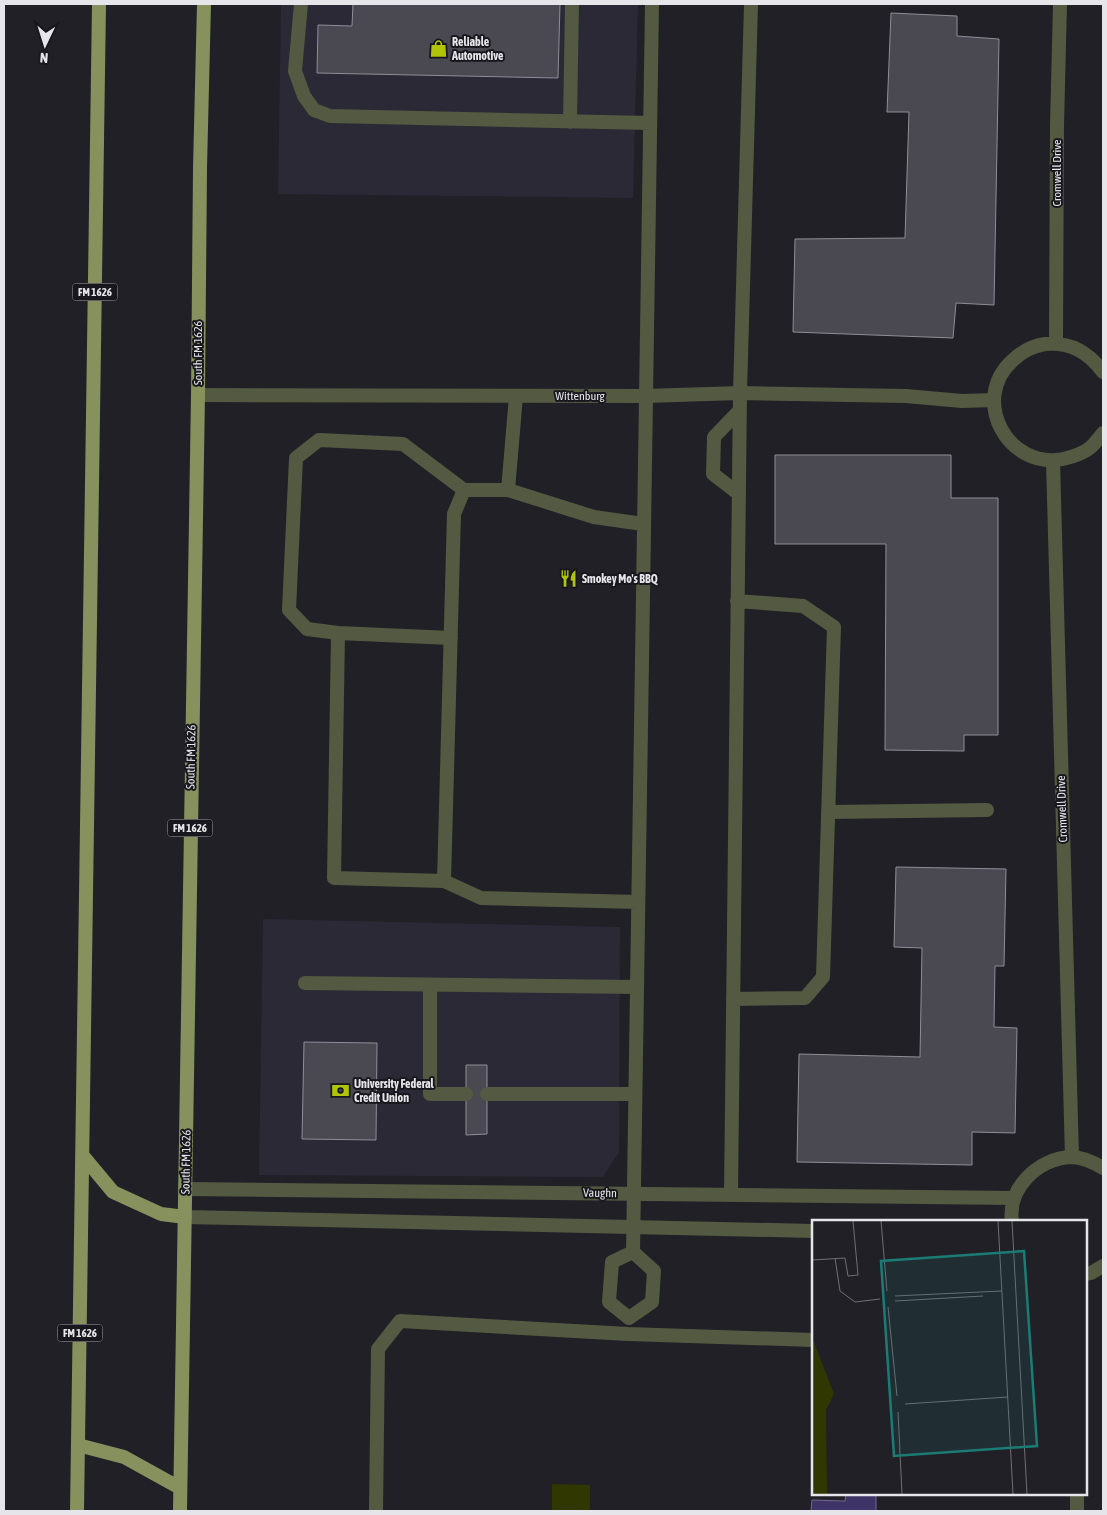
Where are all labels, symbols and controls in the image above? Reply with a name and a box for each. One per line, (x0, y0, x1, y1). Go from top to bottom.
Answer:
north arrow (20, 20, 70, 70)
place label: Reliable Automotive (451, 35, 504, 63)
shop icon: Reliable Automotive (428, 39, 448, 59)
text: N (39, 50, 49, 66)
street label: Cromwell Drive (1050, 139, 1064, 207)
road number: FM 1626 (72, 284, 118, 300)
street label: South FM 1626 (191, 320, 205, 385)
street label: Wittenburg (555, 389, 606, 403)
restaurant icon: Smokey Mo's BBQ (558, 569, 578, 589)
place label: Smokey Mo's BBQ (582, 572, 658, 586)
street label: South FM 1626 (183, 724, 199, 789)
street label: Cromwell Drive (1054, 775, 1070, 843)
road number: FM 1626 (168, 820, 212, 836)
place label: University Federal Credit Union (354, 1077, 435, 1105)
bank icon: University Federal Credit Union (330, 1081, 350, 1101)
street label: South FM 1626 (178, 1129, 194, 1194)
street label: Vaughn (583, 1186, 617, 1200)
inset map (812, 1220, 1087, 1495)
road number: FM 1626 (58, 1325, 102, 1342)

